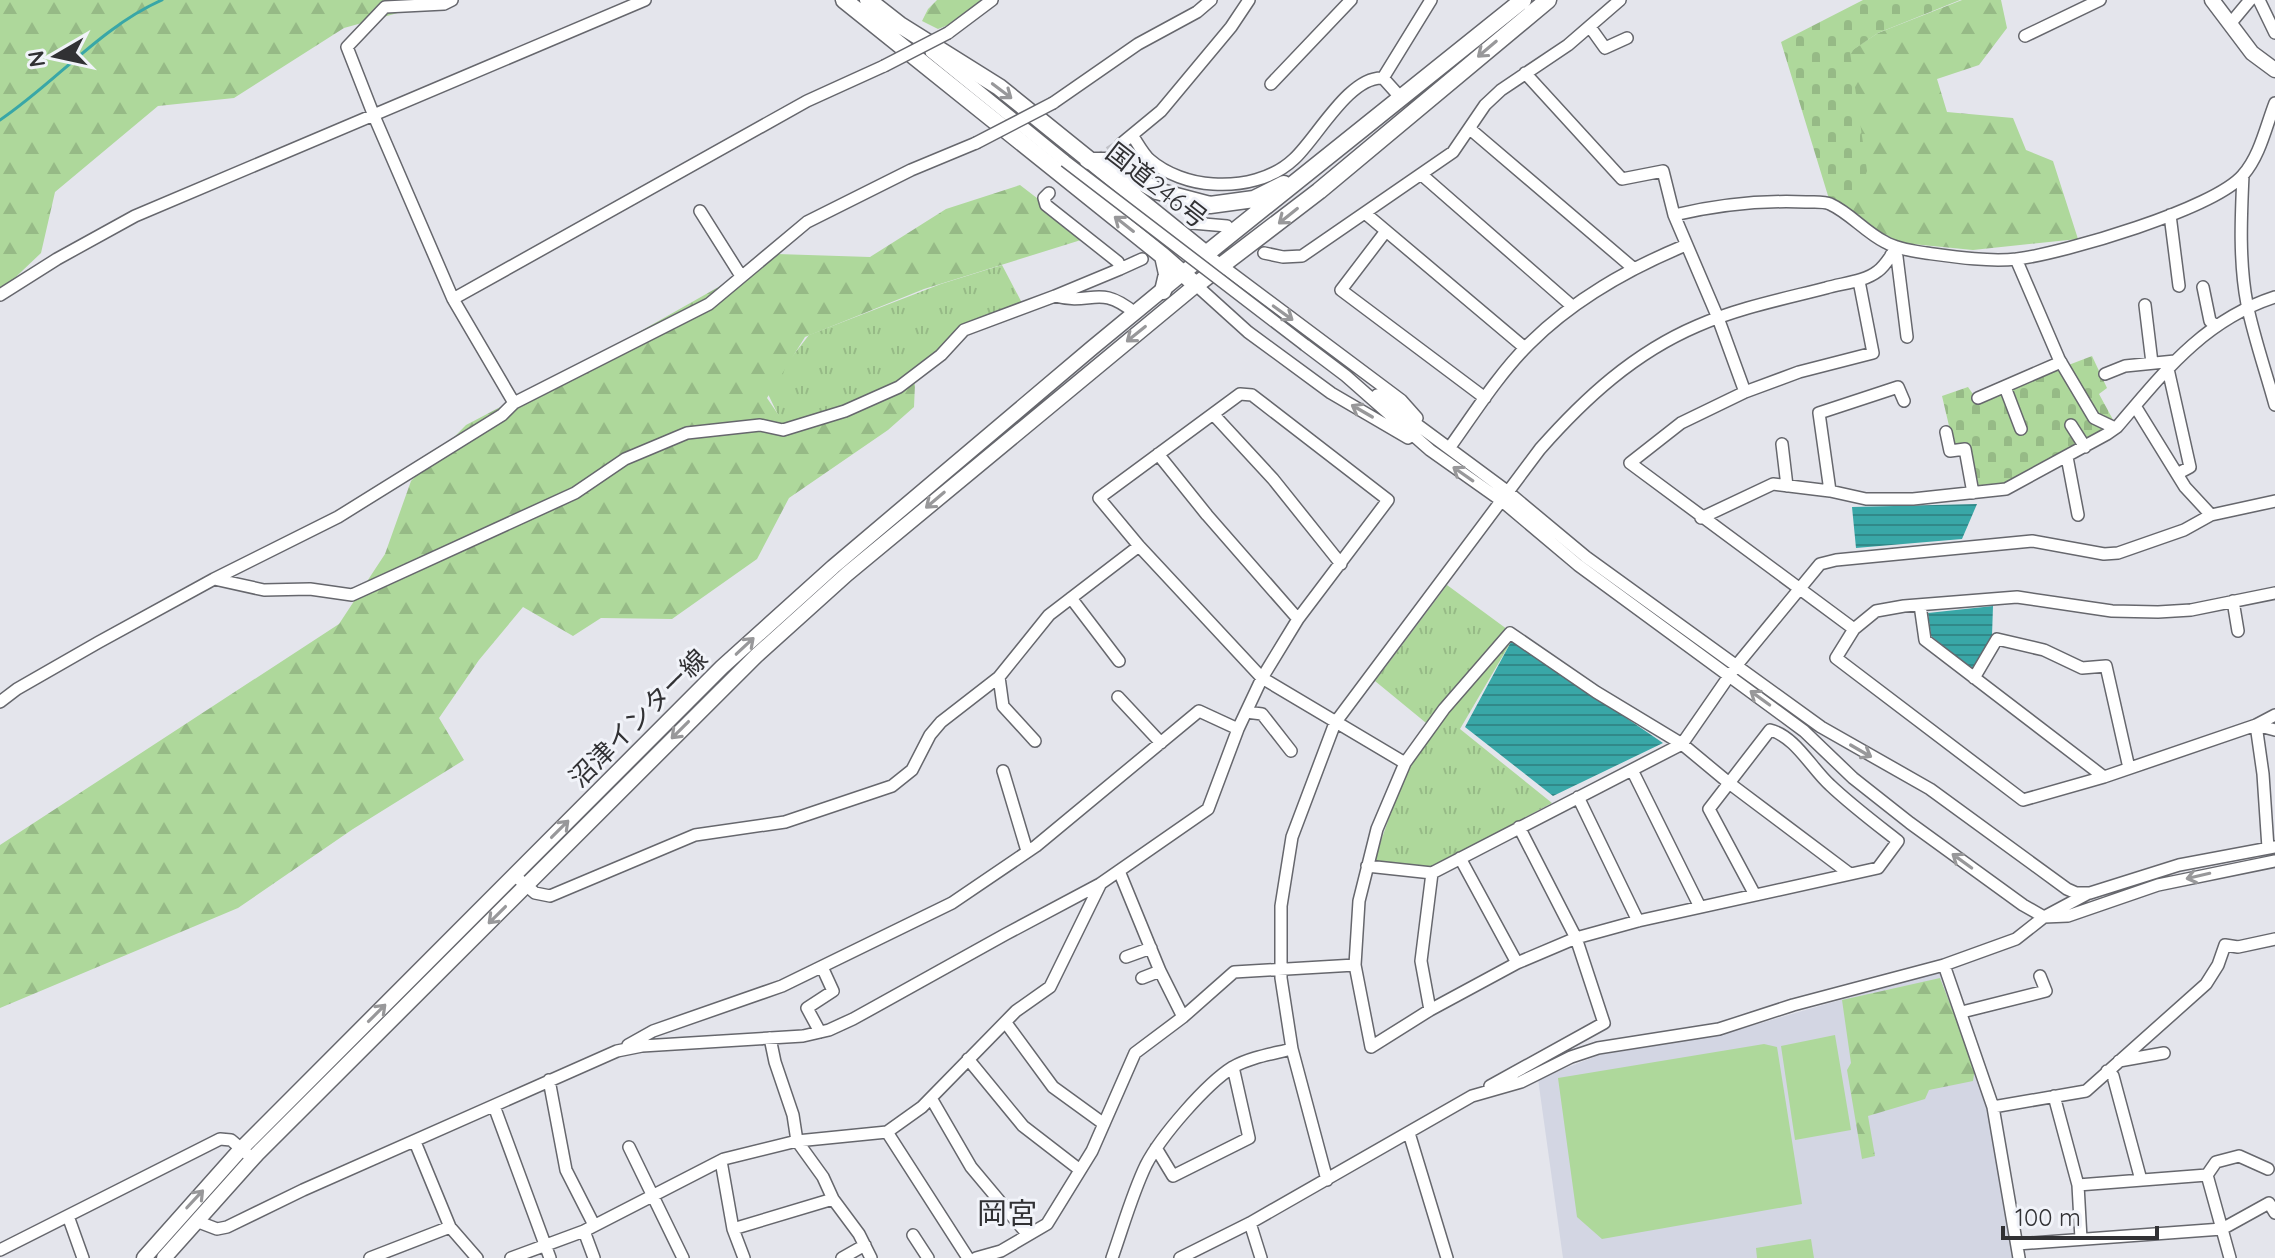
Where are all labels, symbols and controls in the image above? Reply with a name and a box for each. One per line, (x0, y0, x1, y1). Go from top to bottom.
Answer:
north arrow (16, 16, 96, 96)
one-way arrow (1477, 40, 1498, 58)
text: N (21, 49, 51, 69)
one-way arrow (991, 82, 1012, 99)
street label: 国道246号 (1100, 135, 1214, 235)
one-way arrow (1278, 207, 1299, 224)
one-way arrow (1114, 216, 1135, 233)
one-way arrow (1272, 304, 1293, 321)
one-way arrow (1126, 326, 1147, 343)
one-way arrow (1351, 403, 1374, 419)
one-way arrow (1453, 466, 1475, 482)
one-way arrow (926, 491, 946, 509)
one-way arrow (735, 637, 755, 656)
street label: 沼津インター線 (562, 642, 714, 794)
one-way arrow (1749, 690, 1771, 706)
one-way arrow (671, 720, 690, 739)
one-way arrow (1849, 743, 1872, 759)
one-way arrow (550, 820, 569, 839)
one-way arrow (1952, 853, 1973, 870)
one-way arrow (2186, 869, 2212, 884)
one-way arrow (487, 905, 507, 924)
one-way arrow (367, 1004, 387, 1023)
one-way arrow (185, 1189, 204, 1209)
scale bar (2003, 1190, 2157, 1240)
district label: 岡宮 (977, 1194, 1037, 1232)
text: 100 m (2015, 1202, 2081, 1232)

